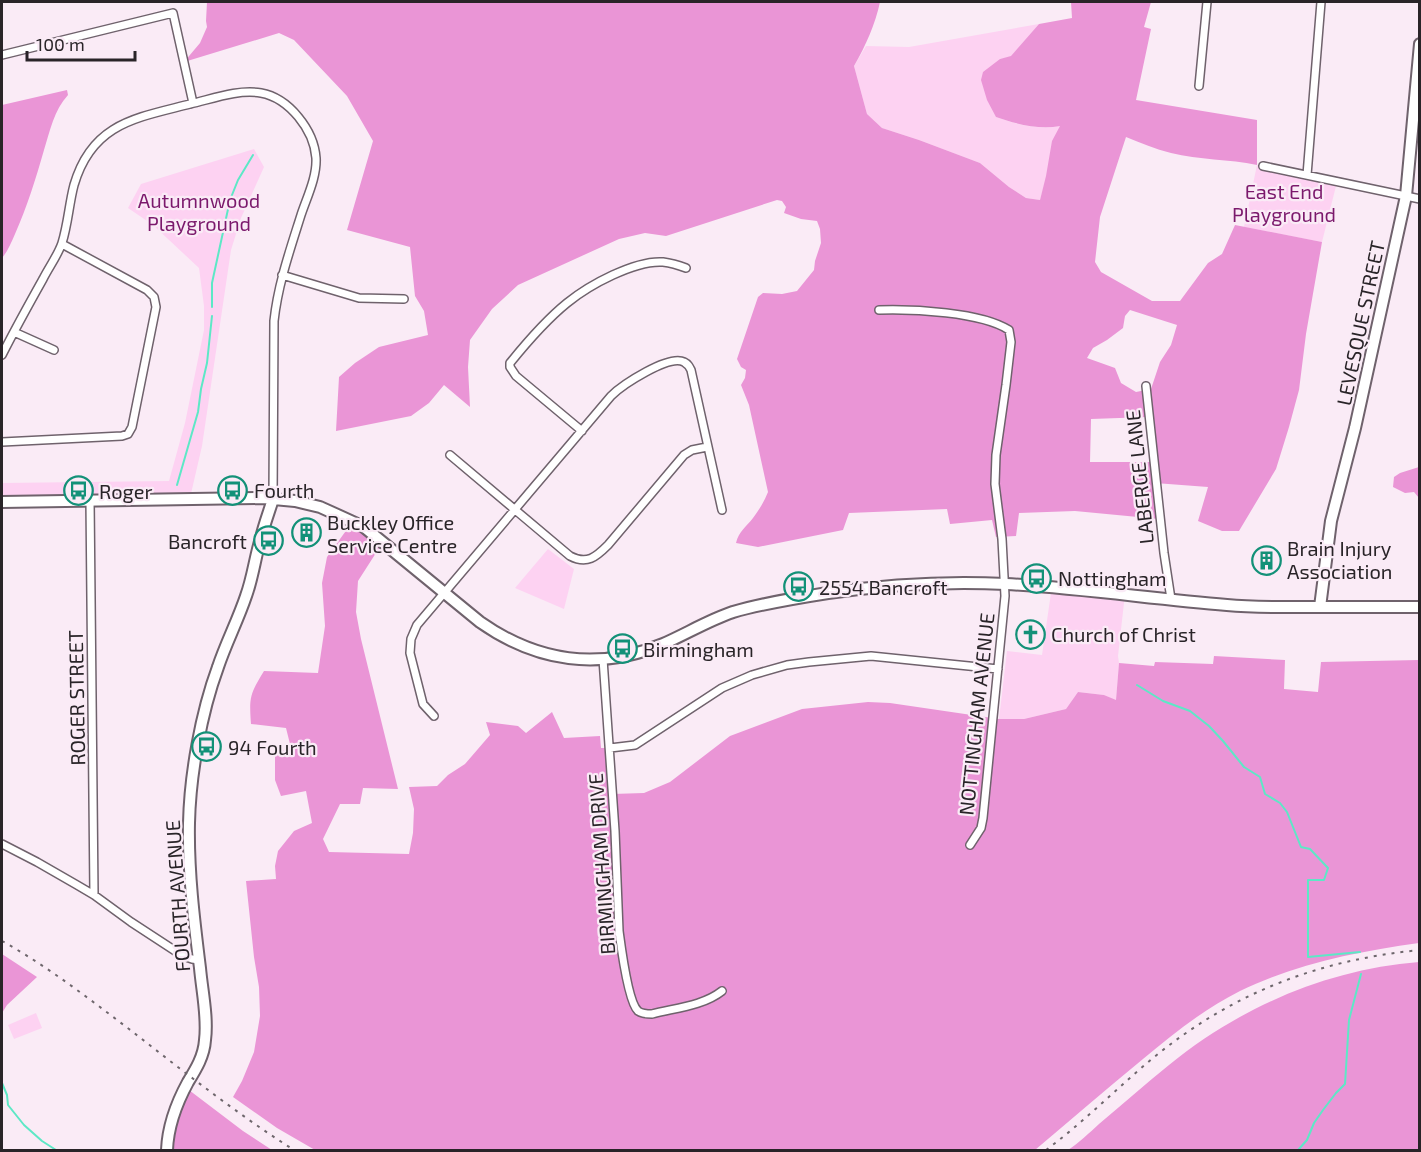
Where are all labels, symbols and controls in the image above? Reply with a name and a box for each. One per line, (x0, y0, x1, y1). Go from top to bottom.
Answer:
scale bar (27, 24, 135, 62)
text: 100 m (36, 33, 85, 55)
park label: East End Playground (1232, 179, 1336, 226)
park label: Autumnwood Playground (138, 188, 260, 235)
street label: LEVESQUE STREET (1331, 238, 1389, 407)
street label: LABERGE LANE (1120, 409, 1158, 545)
bus stop icon: Fourth (217, 474, 249, 506)
bus stop icon: Roger (62, 475, 94, 507)
place label: Fourth (254, 478, 314, 502)
place label: Roger (99, 479, 152, 503)
place label: Buckley Office Service Centre (327, 510, 457, 557)
building icon: Buckley Office Service Centre (290, 517, 322, 549)
bus stop icon: Bancroft (252, 525, 284, 557)
place label: Bancroft (168, 529, 247, 553)
place label: Brain Injury Association (1287, 536, 1392, 583)
building icon: Brain Injury Association (1250, 544, 1282, 576)
bus stop icon: Nottingham (1021, 562, 1053, 594)
place label: Nottingham (1058, 566, 1167, 590)
bus stop icon: 2554 Bancroft (782, 571, 814, 603)
place label: 2554 Bancroft (819, 575, 948, 599)
street label: NOTTINGHAM AVENUE (953, 612, 999, 816)
church icon: Church of Christ (1014, 618, 1046, 650)
place label: Church of Christ (1051, 622, 1196, 646)
street label: ROGER STREET (63, 630, 89, 766)
bus stop icon: Birmingham (606, 633, 638, 665)
place label: Birmingham (643, 637, 754, 661)
bus stop icon: 94 Fourth (191, 731, 223, 763)
place label: 94 Fourth (228, 735, 317, 759)
street label: BIRMINGHAM DRIVE (583, 773, 619, 955)
street label: FOURTH AVENUE (160, 819, 194, 973)

